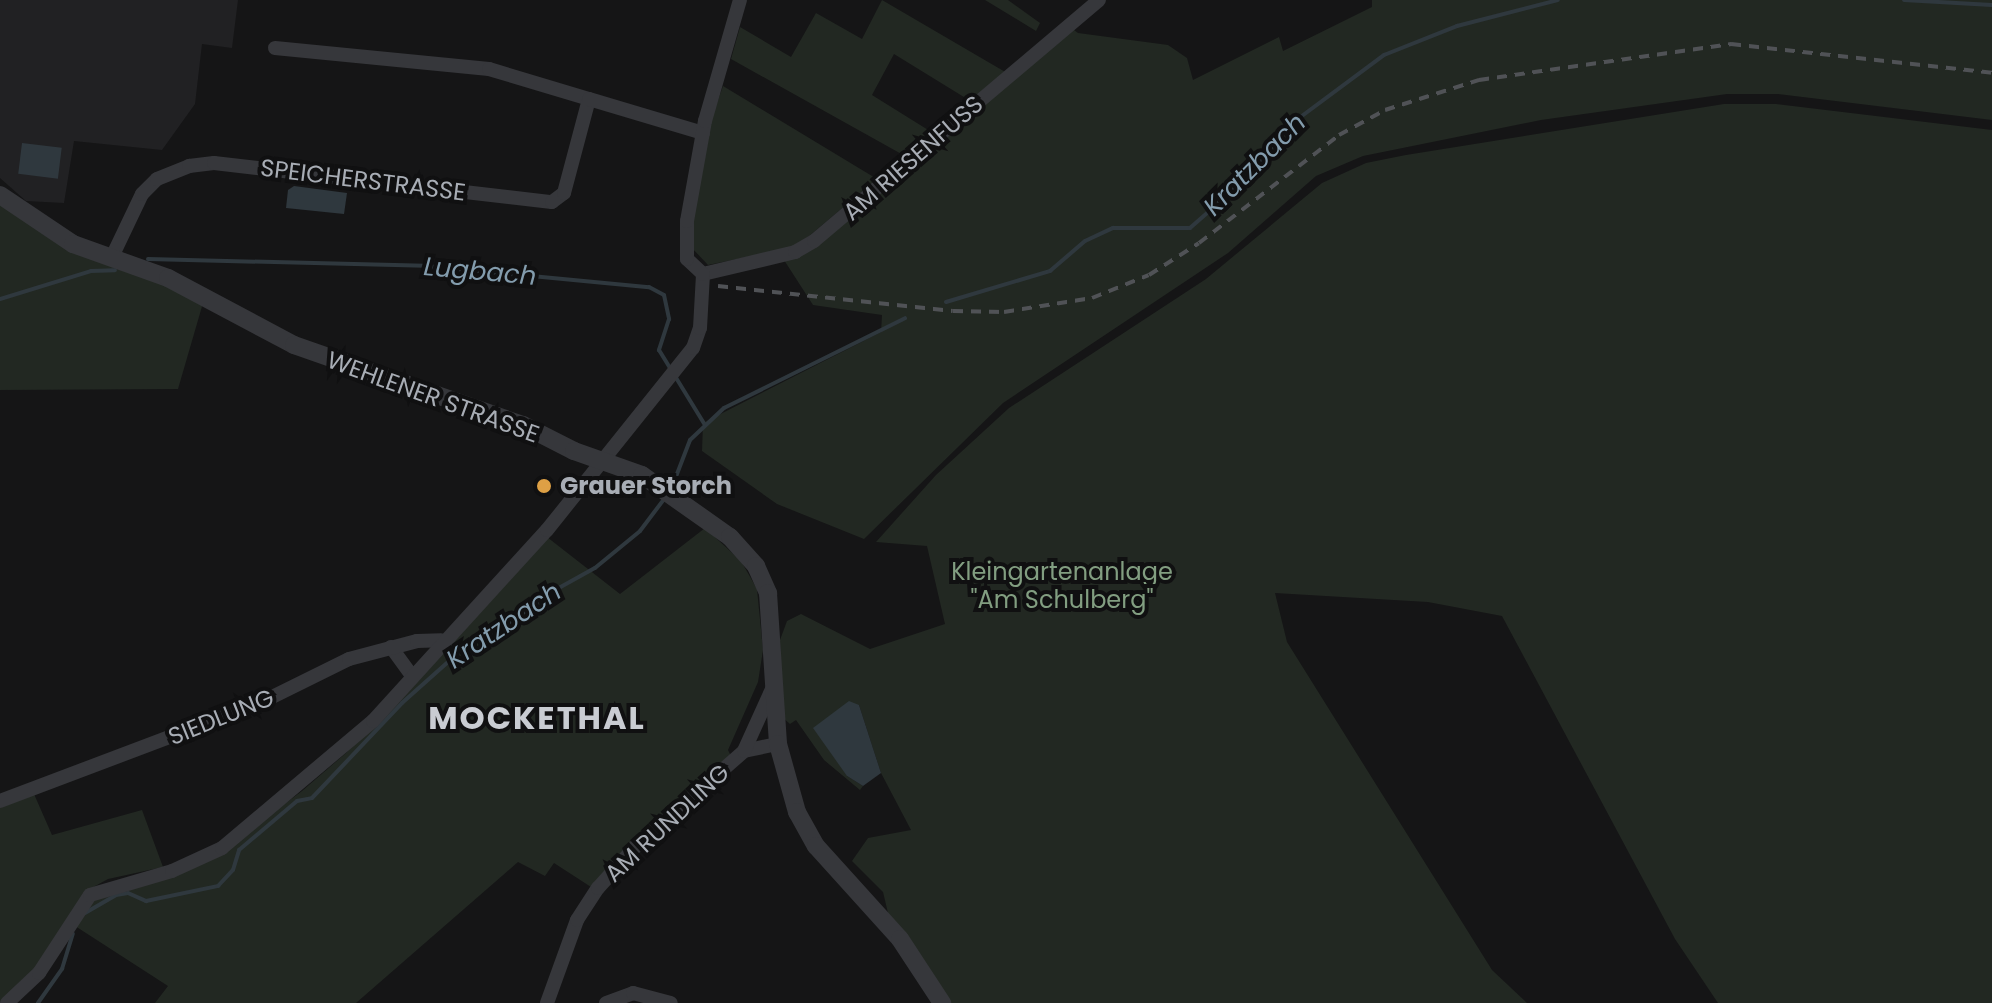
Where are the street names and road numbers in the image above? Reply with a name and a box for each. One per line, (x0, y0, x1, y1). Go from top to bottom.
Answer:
street label: AM RIESENFUSS (837, 89, 989, 227)
street label: SPEICHERSTRASSE (259, 153, 467, 207)
street label: WEHLENER STRASSE (323, 345, 543, 449)
street label: SIEDLUNG (164, 683, 278, 751)
street label: AM RUNDLING (599, 758, 735, 888)

